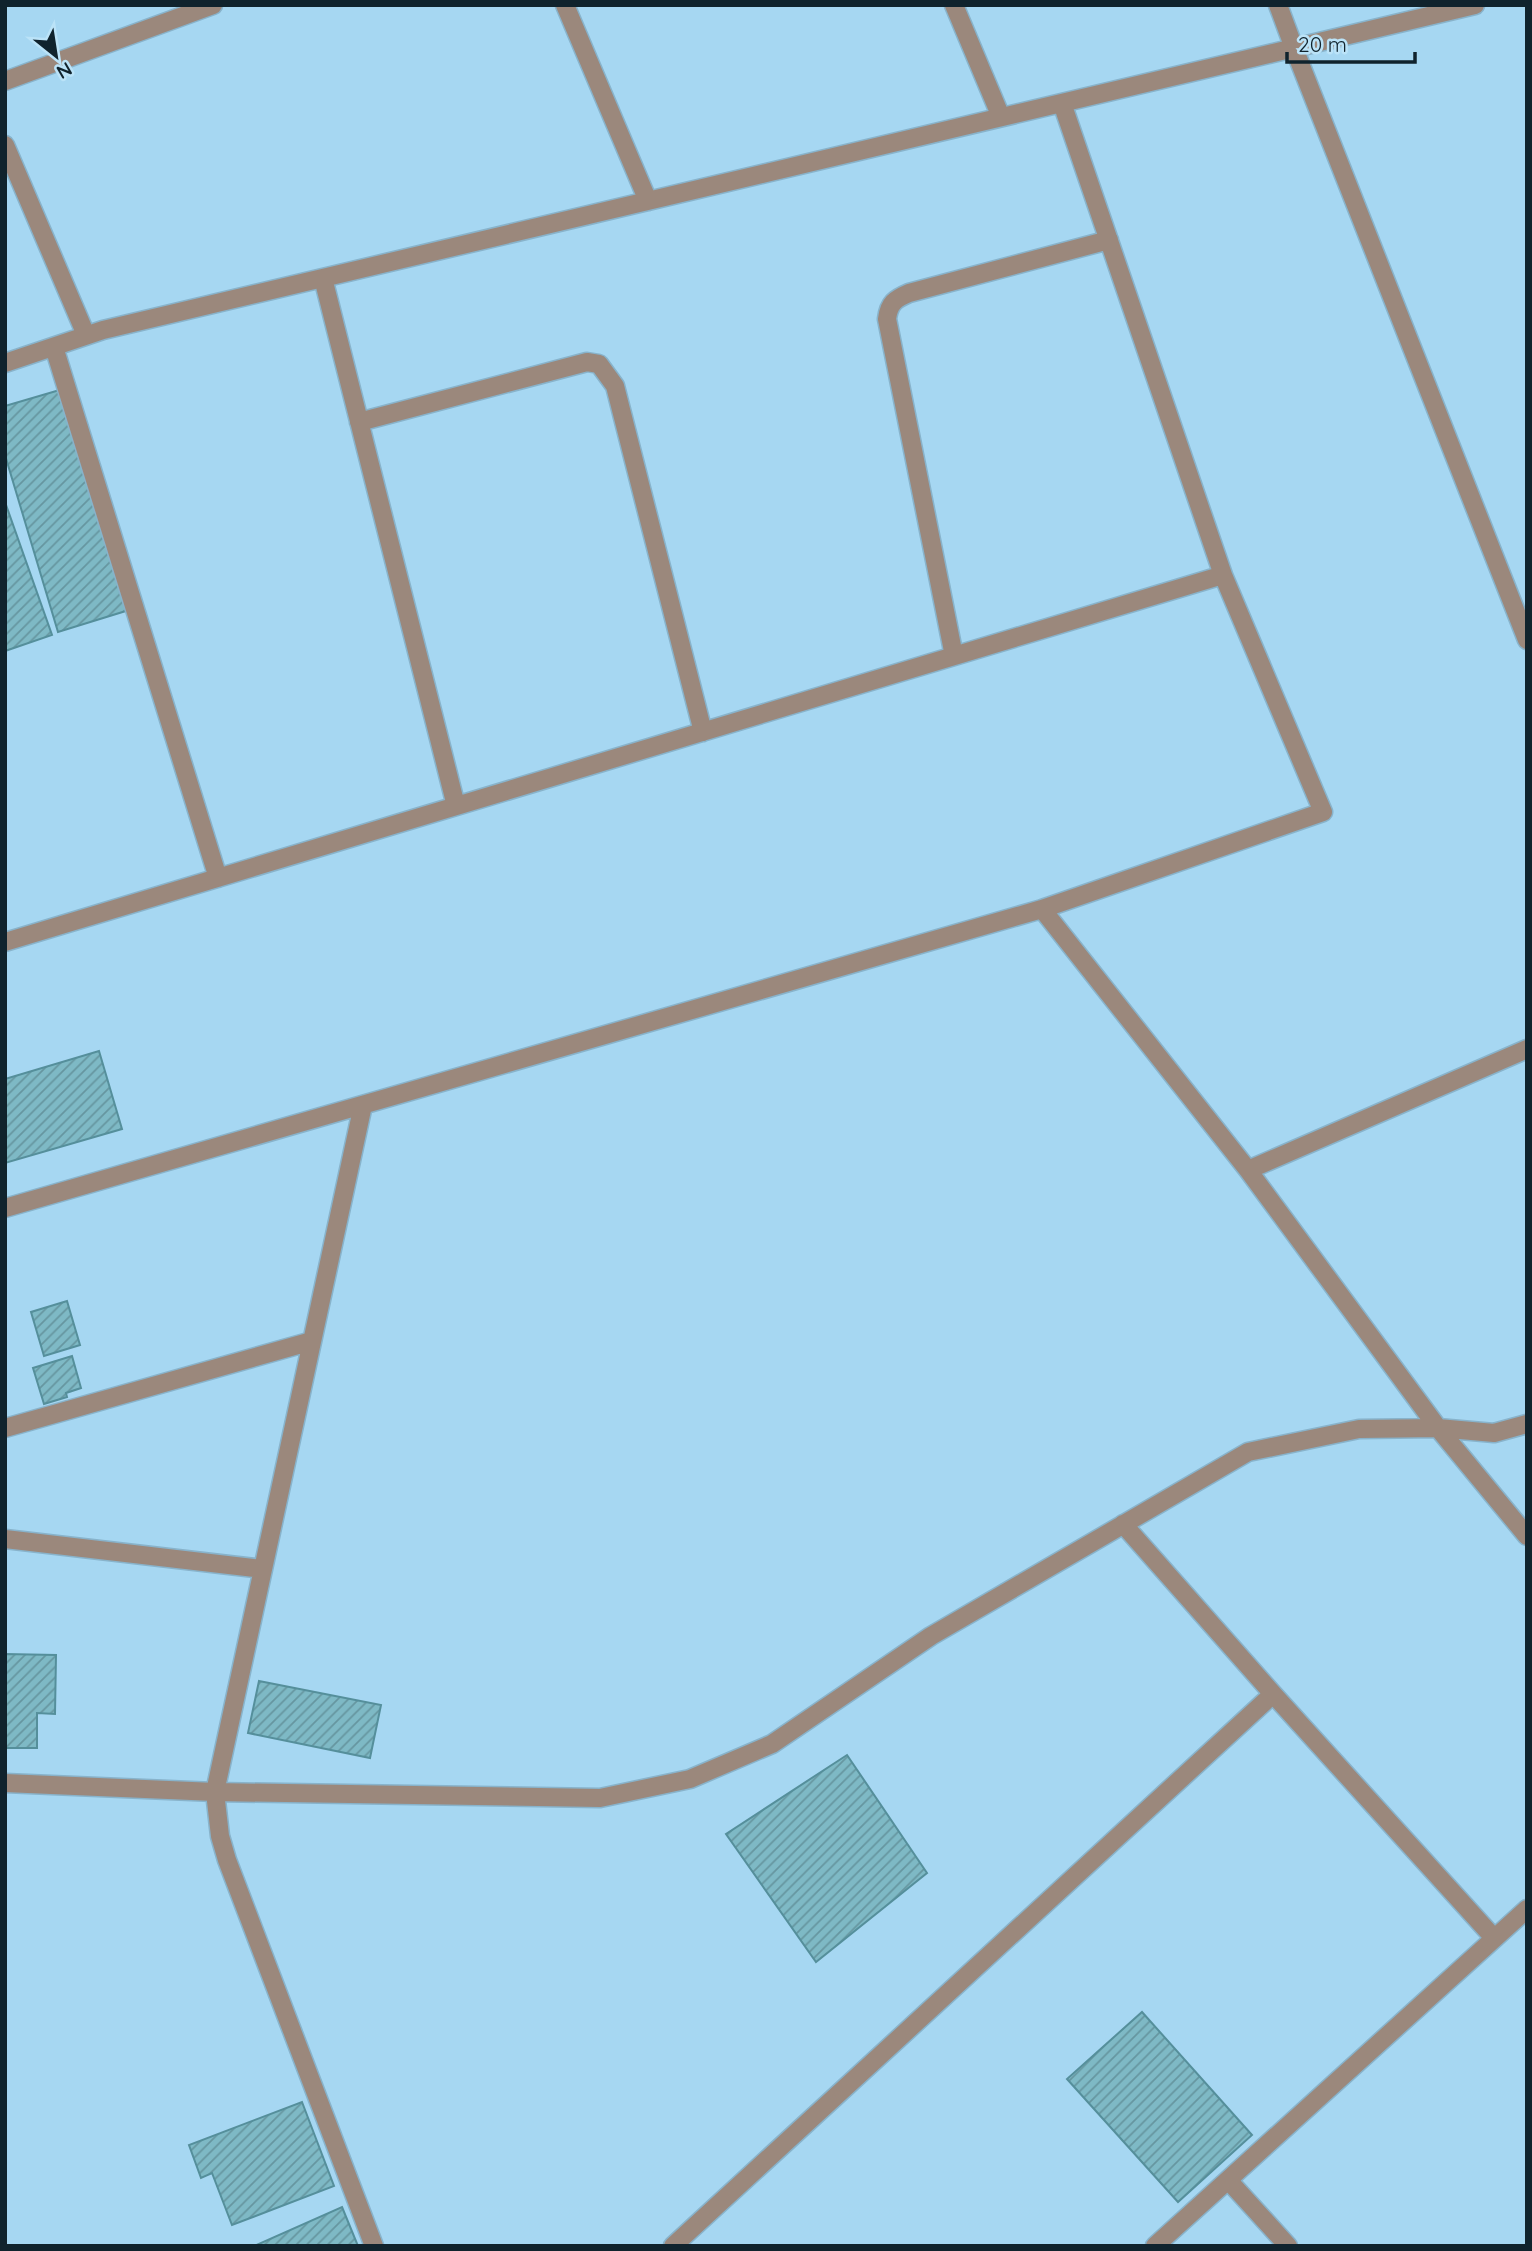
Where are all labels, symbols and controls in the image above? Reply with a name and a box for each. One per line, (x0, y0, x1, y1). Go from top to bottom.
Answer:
north arrow (21, 21, 91, 91)
scale bar (1287, 21, 1415, 65)
text: 20 m (1298, 31, 1347, 57)
text: N (52, 57, 77, 85)

